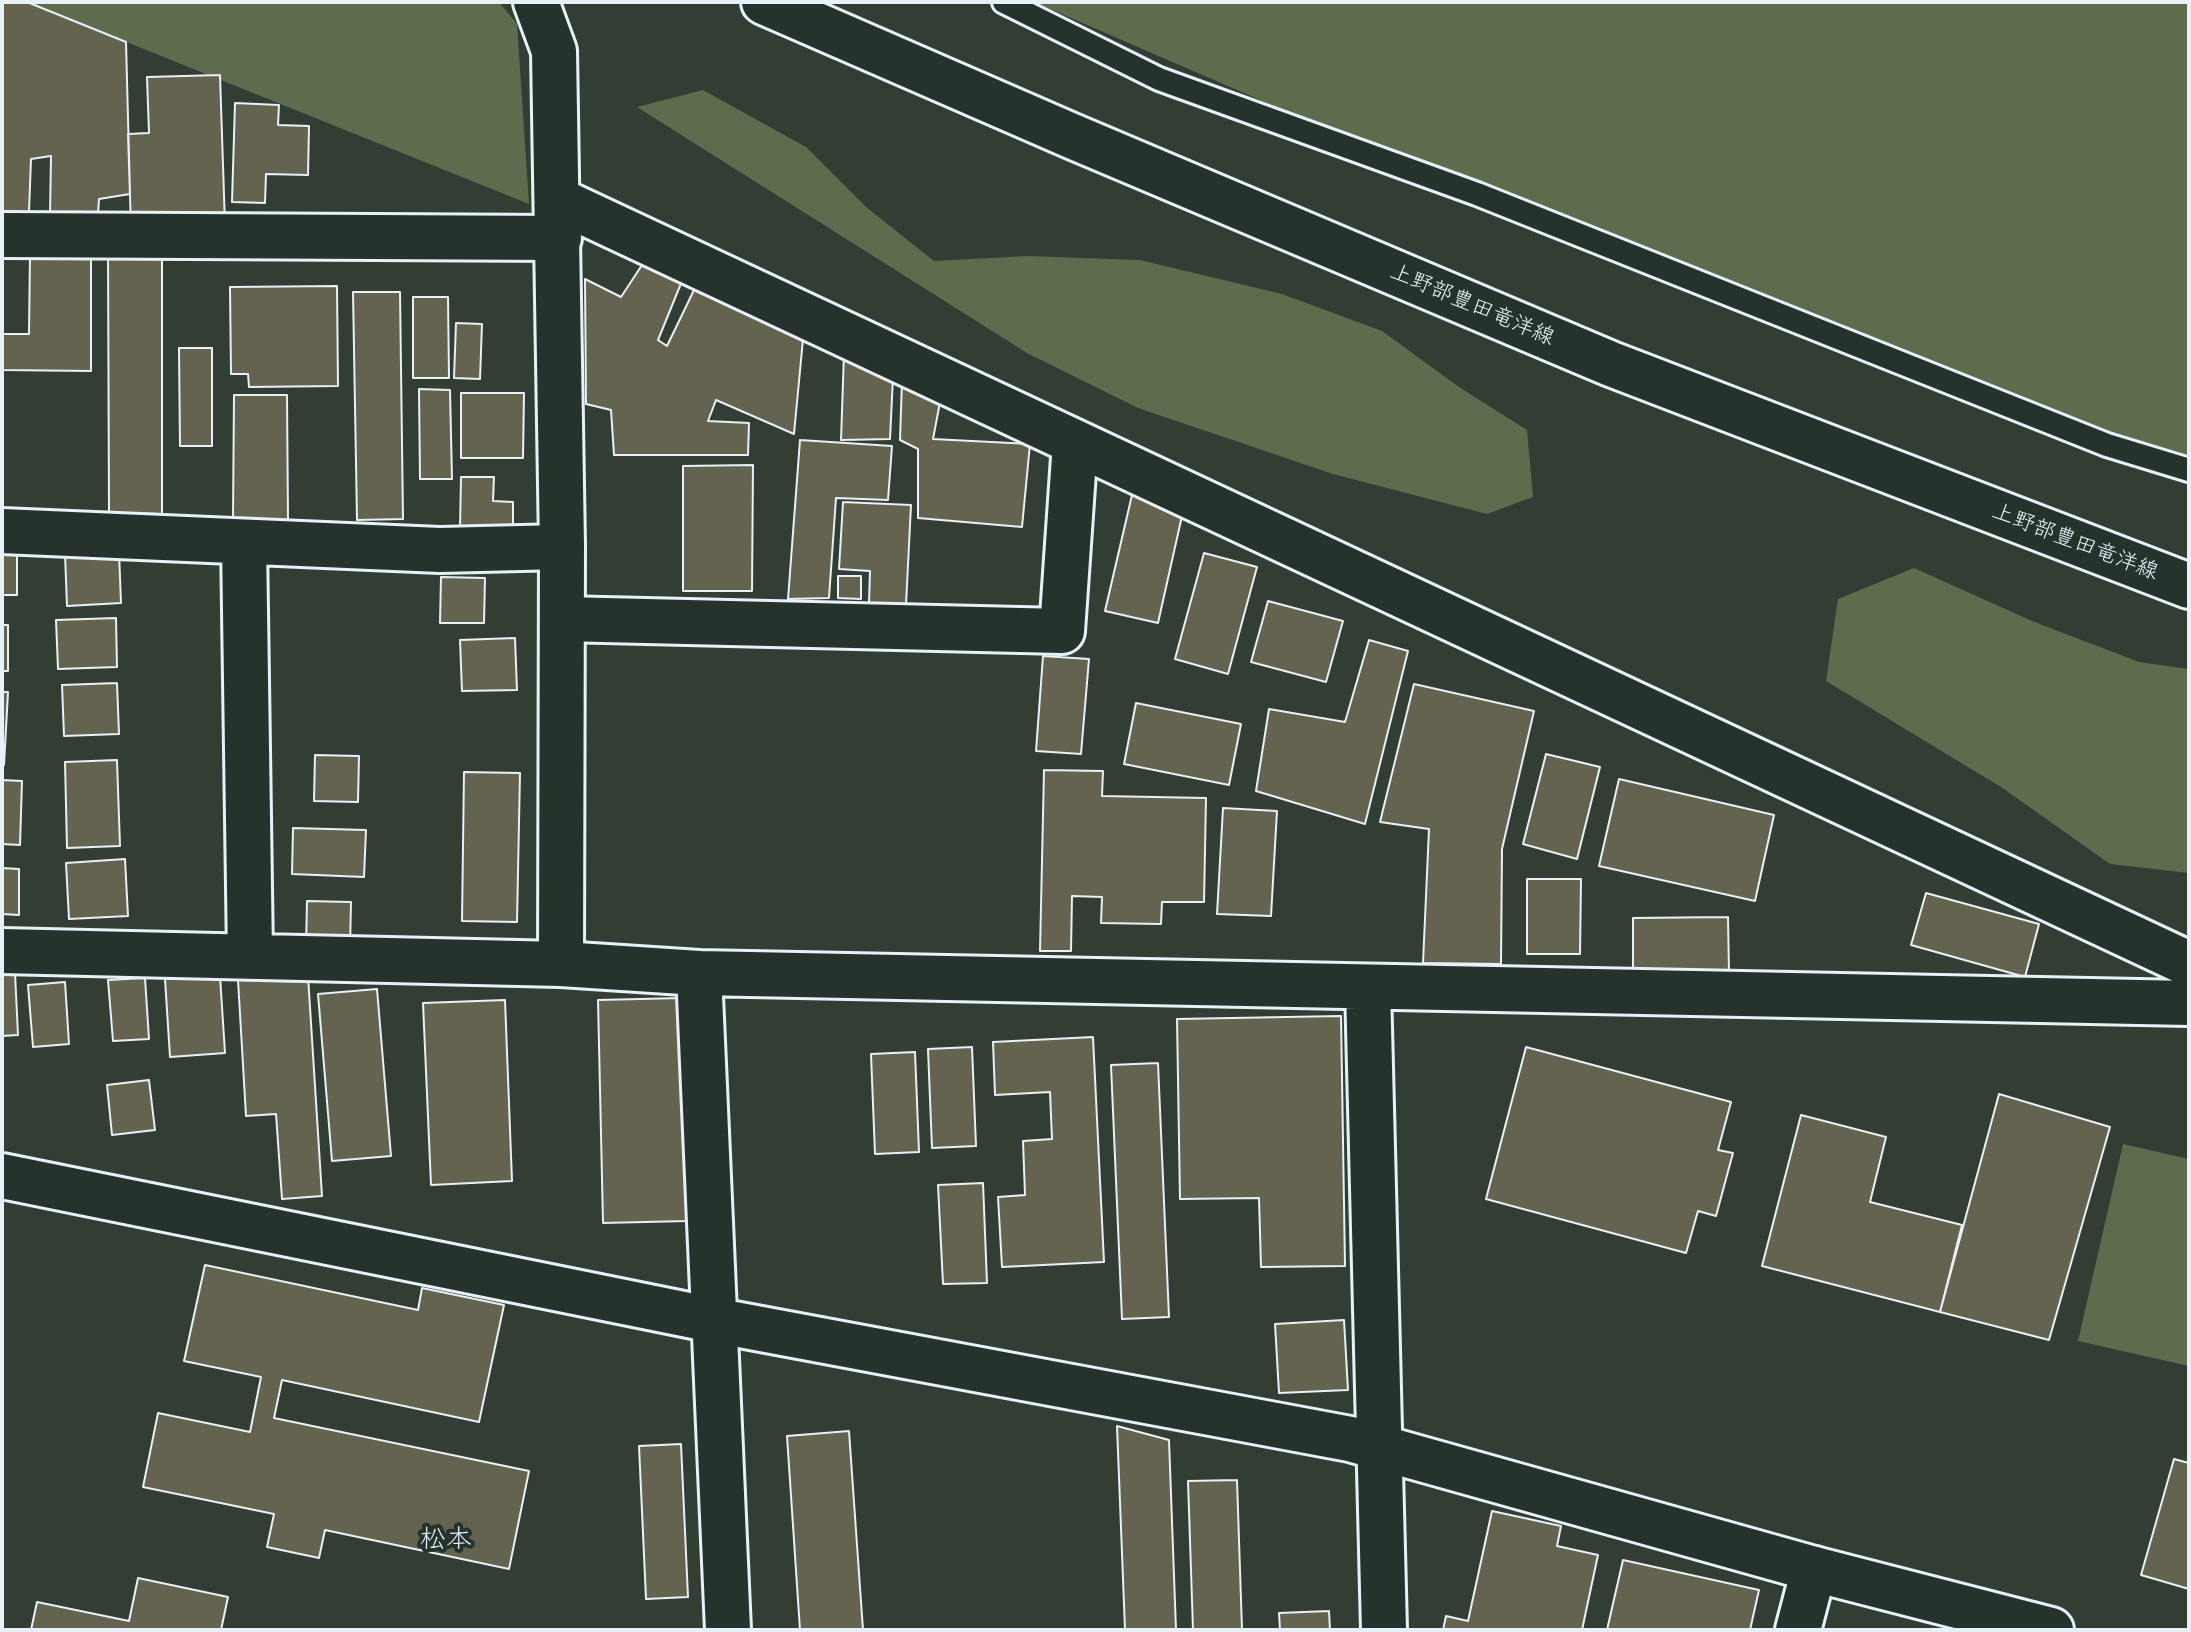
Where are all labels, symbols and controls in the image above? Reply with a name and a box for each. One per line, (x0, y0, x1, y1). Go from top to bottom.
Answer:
street label: 上野部豊田竜洋線 (1386, 258, 1558, 352)
street label: 上野部豊田竜洋線 (1988, 498, 2162, 586)
district label: 松本 (420, 1524, 472, 1556)

